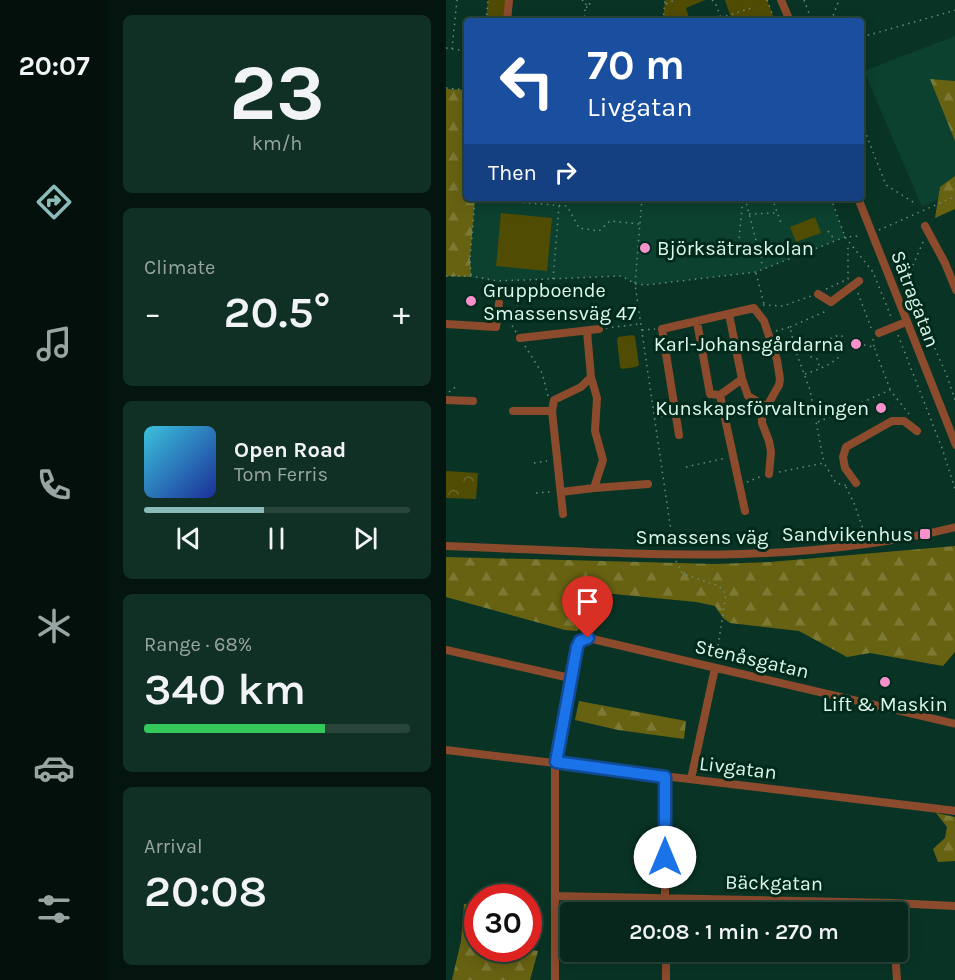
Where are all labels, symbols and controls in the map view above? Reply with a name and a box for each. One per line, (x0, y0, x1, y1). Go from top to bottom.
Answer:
text: 70 m (587, 40, 685, 90)
icon: left (488, 42, 566, 120)
text: 23 (229, 47, 325, 139)
text: 20:07 (18, 50, 90, 82)
text: Livgatan (587, 91, 692, 123)
text: km/h (252, 132, 302, 155)
icon: right (549, 156, 582, 189)
text: Then (488, 160, 537, 186)
icon: directions (33, 181, 75, 223)
place label: Björksätraskolan (657, 237, 814, 260)
marker: Björksätraskolan (638, 241, 652, 255)
street label: Sätragatan (886, 247, 944, 351)
text: Climate (144, 256, 215, 279)
place label: Gruppboende Smassensväg 47 (483, 279, 637, 325)
text: 20.5° (224, 286, 330, 338)
text: − (144, 294, 161, 332)
text: + (393, 294, 410, 332)
marker: Gruppboende Smassensväg 47 (464, 294, 478, 308)
icon: music (33, 323, 75, 365)
place label: Karl-Johansgårdarna (654, 333, 844, 356)
marker: Karl-Johansgårdarna (849, 337, 863, 351)
place label: Kunskapsförvaltningen (655, 397, 869, 420)
marker: Kunskapsförvaltningen (874, 401, 888, 415)
text: Open Road (234, 437, 346, 463)
text: Tom Ferris (234, 463, 328, 486)
icon: phone (33, 464, 75, 506)
icon: previous (172, 522, 205, 555)
icon: pause (260, 522, 293, 555)
icon: next (349, 522, 382, 555)
place label: Sandvikenhus (782, 523, 913, 546)
street label: Smassens väg (636, 526, 768, 549)
marker: Sandvikenhus (918, 527, 932, 541)
pin (562, 576, 613, 638)
icon: arrive (571, 585, 604, 618)
icon: climate (33, 605, 75, 647)
text: Range · 68% (144, 633, 252, 656)
street label: Stenåsgatan (693, 635, 811, 683)
text: 340 km (144, 663, 306, 715)
marker: Lift & Maskin (878, 675, 892, 689)
place label: Lift & Maskin (822, 693, 948, 716)
icon: car (33, 747, 75, 789)
street label: Livgatan (698, 752, 778, 784)
position arrow (633, 825, 697, 889)
text: Arrival (144, 835, 203, 858)
text: 20:08 (144, 865, 267, 917)
street label: Bäckgatan (725, 871, 823, 895)
speed limit sign: 30 (464, 884, 542, 962)
icon: filters (33, 888, 75, 930)
text: 20:08 · 1 min · 270 m (629, 919, 839, 945)

